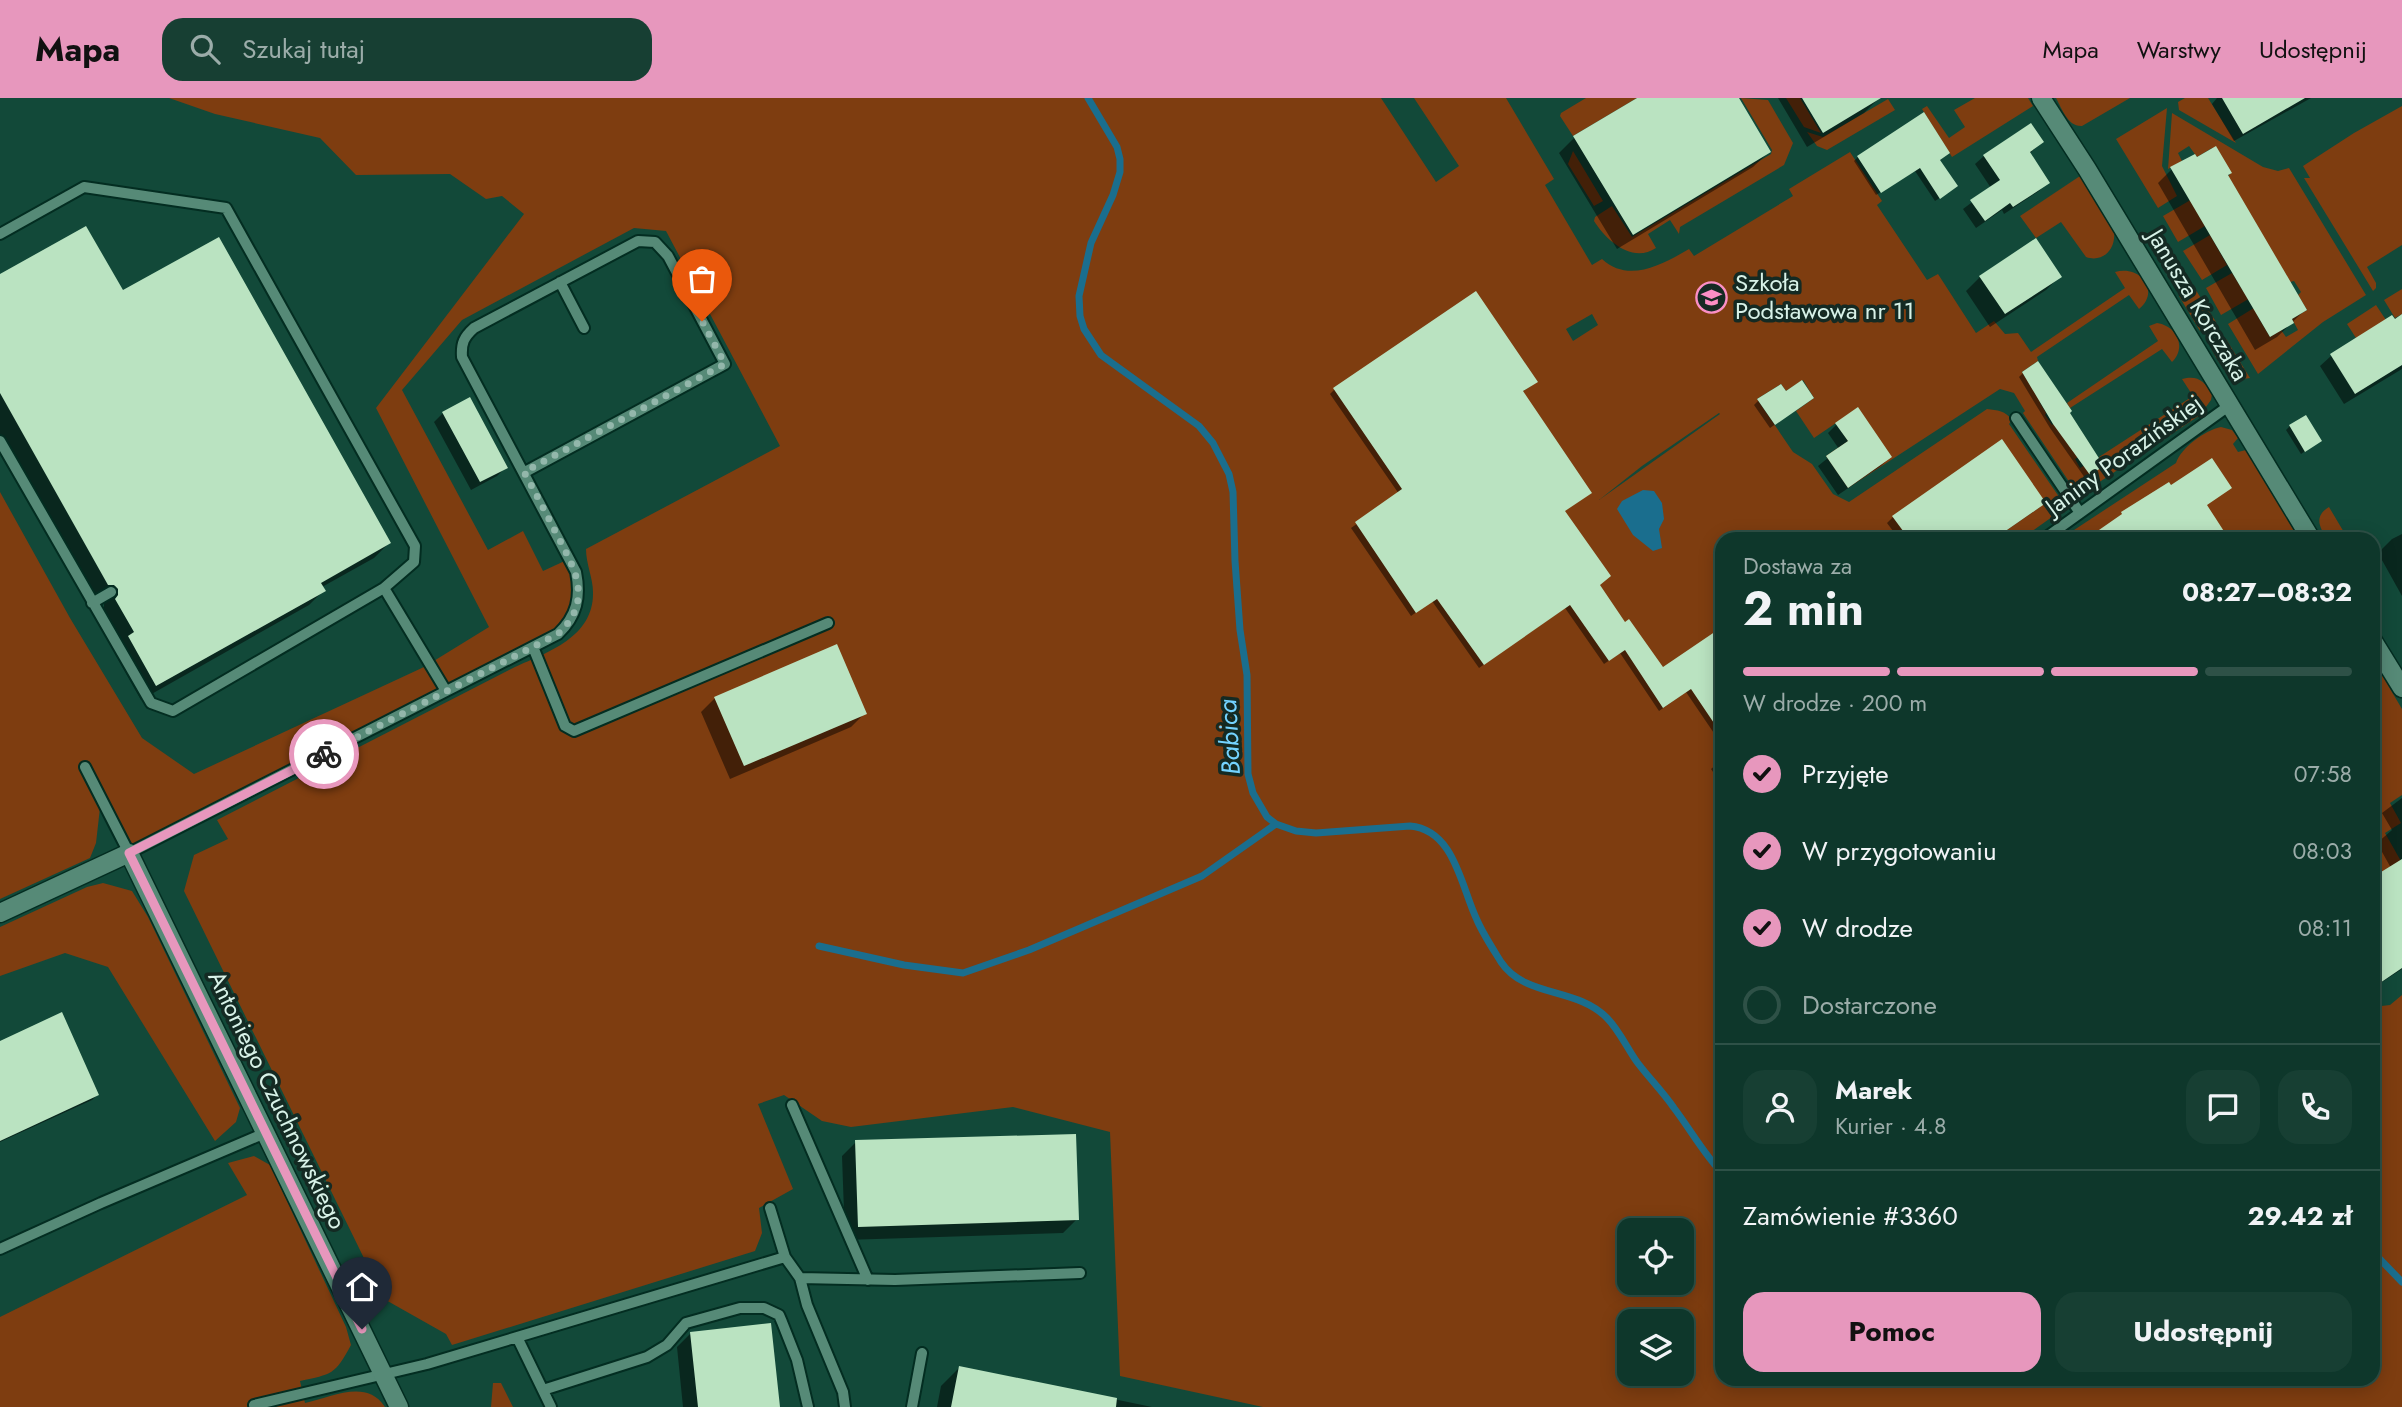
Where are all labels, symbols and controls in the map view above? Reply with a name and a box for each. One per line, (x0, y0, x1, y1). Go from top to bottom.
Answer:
search box (162, 18, 652, 81)
text: Mapa (35, 26, 120, 73)
icon: search (186, 30, 224, 68)
text: Szukaj tutaj (242, 30, 365, 68)
text: Mapa (2042, 32, 2099, 67)
text: Warstwy (2137, 32, 2221, 67)
text: Udostępnij (2259, 32, 2367, 67)
street label: Janusza Korczaka (2138, 219, 2258, 387)
pin (672, 249, 732, 321)
icon: bag (683, 260, 721, 298)
place label: Szkoła Podstawowa nr 11 (1735, 265, 1914, 328)
school or university icon: Szkoła Podstawowa nr 11 (1695, 280, 1729, 314)
street label: Janiny Porazińskiej (2036, 386, 2209, 525)
text: Dostawa za (1743, 549, 1852, 583)
text: 08:27–08:32 (2182, 573, 2352, 611)
text: 2 min (1743, 576, 1864, 642)
text: W drodze · 200 m (1743, 686, 1927, 720)
water label: Babica (1208, 698, 1250, 776)
courier (289, 719, 359, 789)
icon: bike (305, 735, 343, 773)
icon: check (1743, 755, 1781, 793)
text: Przyjęte (1802, 755, 1889, 793)
text: 07:58 (2294, 757, 2352, 791)
icon: check (1743, 832, 1781, 870)
text: W przygotowaniu (1802, 832, 1997, 870)
text: 08:03 (2292, 834, 2352, 868)
icon: check (1743, 909, 1781, 947)
text: W drodze (1802, 909, 1913, 947)
text: 08:11 (2298, 911, 2352, 945)
street label: Antoniego Czuchnowskiego (200, 965, 355, 1235)
text: Dostarczone (1802, 986, 1937, 1024)
button: person (1743, 1070, 1817, 1144)
button: chat (2186, 1070, 2260, 1144)
button: phone (2278, 1070, 2352, 1144)
text: Marek (1835, 1071, 1912, 1109)
text: Kurier · 4.8 (1835, 1109, 1947, 1143)
text: Zamówienie #3360 (1743, 1197, 1958, 1235)
text: 29.42 zł (2247, 1197, 2352, 1235)
map controls (1617, 1218, 1694, 1386)
button: locate (1617, 1218, 1694, 1295)
pin (332, 1257, 392, 1329)
icon: home (343, 1268, 381, 1306)
button: Pomoc (1743, 1292, 2041, 1372)
button: Udostępnij (2055, 1292, 2352, 1372)
button: layers (1617, 1309, 1694, 1386)

